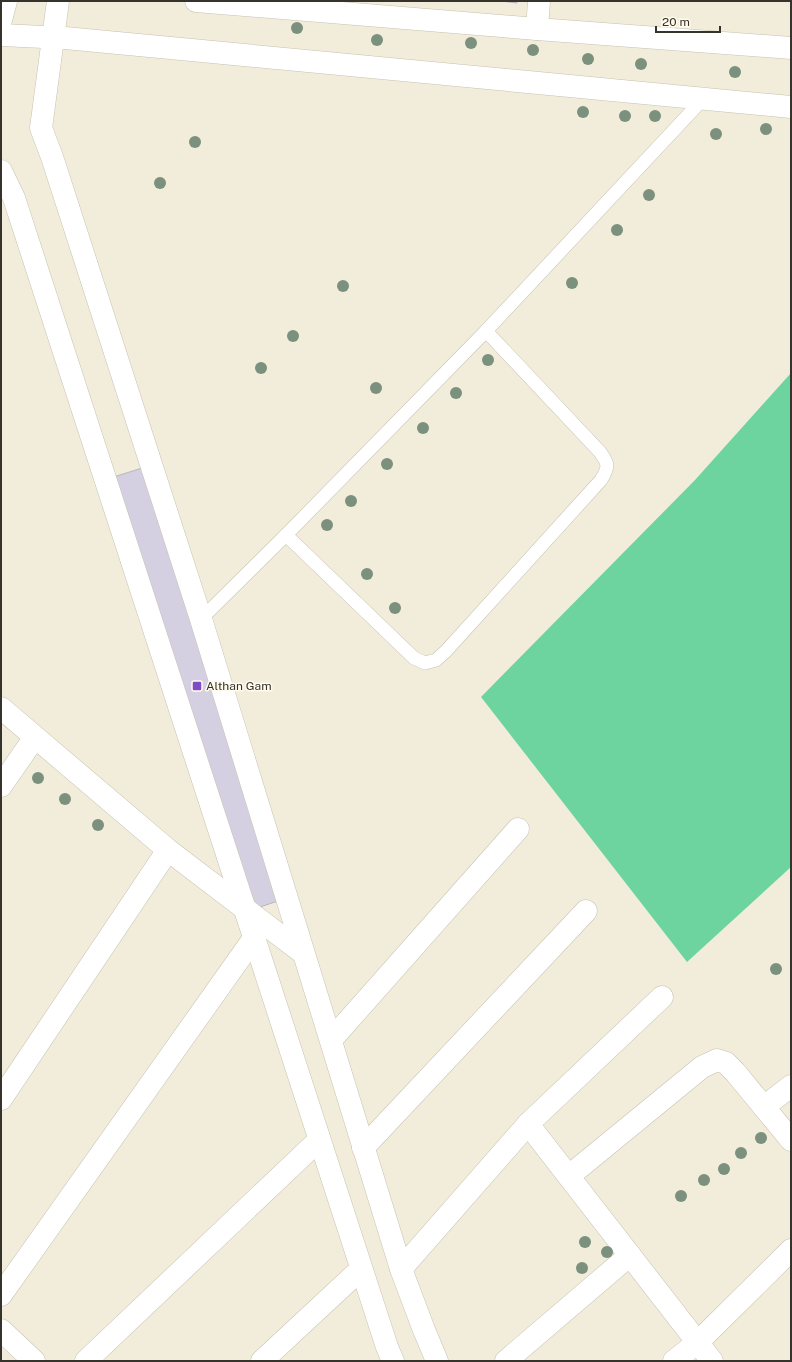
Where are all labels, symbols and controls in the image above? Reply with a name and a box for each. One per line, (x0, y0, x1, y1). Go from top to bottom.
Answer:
scale bar (656, 8, 720, 34)
text: 20 m (662, 15, 690, 29)
place label: Althan Gam (206, 679, 272, 693)
marker: Althan Gam (191, 680, 203, 692)

